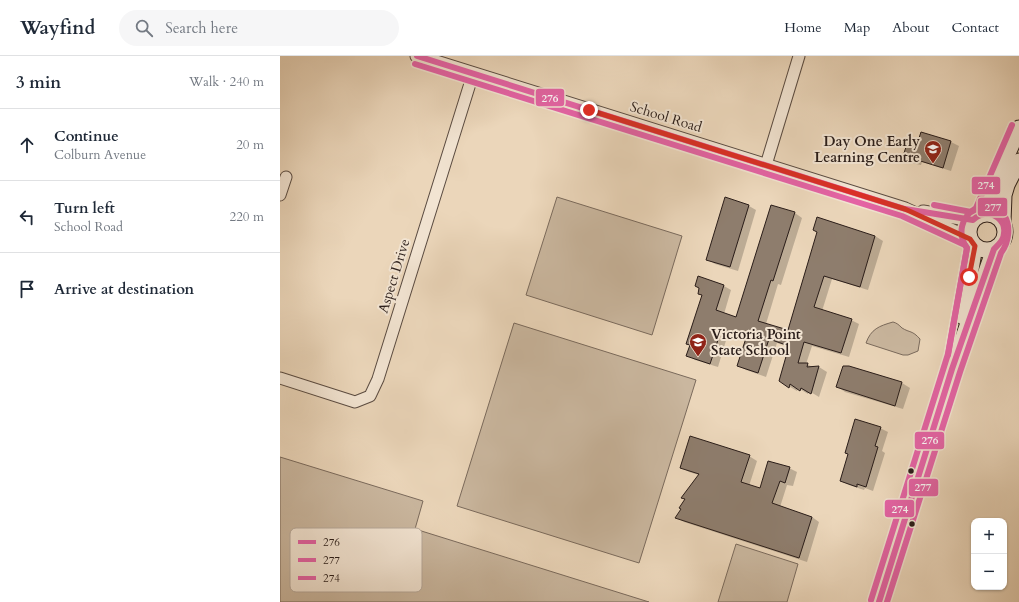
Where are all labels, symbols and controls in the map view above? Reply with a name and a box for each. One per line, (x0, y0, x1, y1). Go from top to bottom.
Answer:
search box (119, 10, 399, 46)
text: Wayfind (20, 15, 95, 41)
icon: search (133, 17, 155, 39)
text: Search here (165, 18, 238, 38)
text: Home (784, 18, 822, 37)
text: Map (844, 18, 870, 37)
text: About (892, 18, 929, 37)
text: Contact (951, 18, 999, 37)
text: 3 min (16, 71, 61, 94)
text: Walk · 240 m (189, 73, 264, 91)
line badge: 276 (535, 88, 565, 107)
text: 276 (542, 91, 559, 106)
street label: School Road (628, 97, 705, 137)
route end (580, 101, 598, 119)
text: Continue (54, 126, 119, 146)
place label: Day One Early Learning Centre (814, 132, 920, 167)
icon: ahead (16, 134, 38, 156)
text: 20 m (236, 136, 264, 154)
school or university icon: Day One Early Learning Centre (923, 139, 943, 164)
text: Colburn Avenue (54, 146, 146, 164)
line badge: 274 (971, 176, 1001, 195)
text: 274 (978, 178, 995, 193)
line badge: 277 (977, 197, 1008, 217)
text: Turn left (54, 198, 115, 218)
text: 277 (985, 200, 1002, 215)
icon: left (16, 206, 38, 228)
text: 220 m (230, 208, 264, 226)
text: School Road (54, 218, 123, 236)
street label: Aspect Drive (374, 236, 414, 316)
route start (960, 268, 978, 286)
icon: arrive (16, 278, 38, 300)
text: Arrive at destination (54, 279, 194, 299)
place label: Victoria Point State School (711, 325, 801, 360)
school or university icon: Victoria Point State School (688, 332, 708, 357)
line badge: 276 (914, 431, 945, 450)
text: 276 (922, 433, 939, 448)
unlabelled marker (906, 466, 916, 476)
line badge: 277 (908, 478, 939, 497)
text: 277 (915, 480, 932, 495)
line badge: 274 (884, 499, 915, 518)
text: 274 (892, 502, 909, 517)
map controls (971, 518, 1007, 590)
button: + (971, 518, 1007, 554)
unlabelled marker (907, 519, 917, 529)
legend (290, 528, 422, 592)
text: 276 (323, 535, 340, 550)
text: 277 (323, 553, 340, 568)
button: − (971, 554, 1007, 590)
text: 274 (323, 571, 340, 586)

